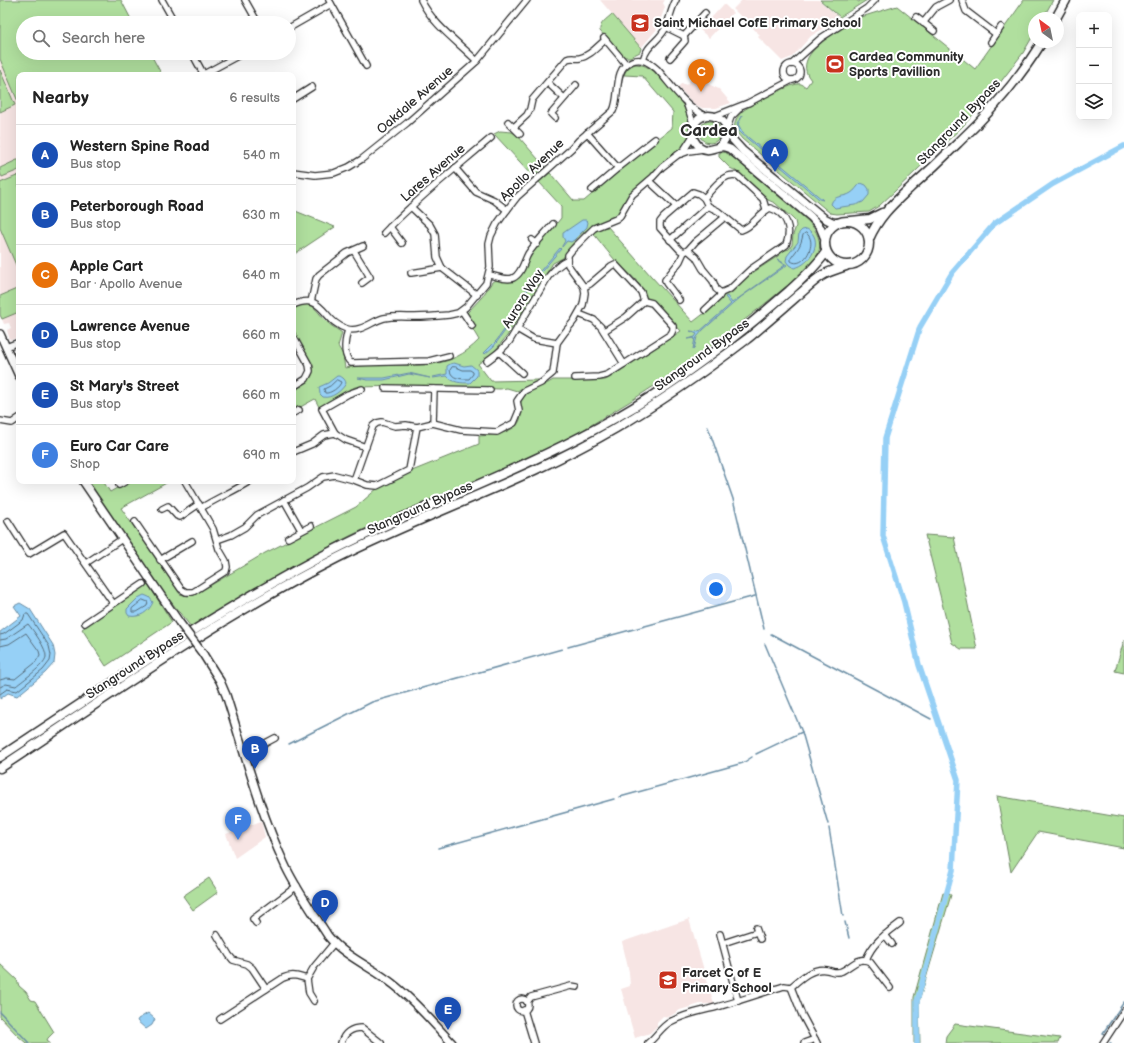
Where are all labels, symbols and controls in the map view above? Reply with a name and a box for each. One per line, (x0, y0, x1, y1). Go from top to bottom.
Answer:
school or university icon: Saint Michael CofE Primary School (629, 12, 651, 34)
north arrow (1028, 12, 1064, 48)
map controls (1076, 12, 1112, 120)
button: + (1076, 12, 1112, 48)
place label: Saint Michael CofE Primary School (654, 15, 861, 31)
search box (16, 16, 296, 60)
icon: search (30, 27, 52, 49)
text: Search here (62, 29, 145, 48)
button: − (1076, 48, 1112, 84)
place label: Cardea Community Sports Pavillion (849, 49, 963, 80)
sports icon: Cardea Community Sports Pavillion (824, 53, 846, 75)
pin: C (688, 59, 714, 92)
street label: Oakdale Avenue (374, 62, 457, 137)
street label: Stanground Bypass (914, 75, 1005, 168)
button: layers (1076, 84, 1112, 120)
text: Nearby (32, 88, 89, 108)
text: 6 results (230, 90, 280, 106)
district label: Cardea (680, 121, 738, 141)
street label: Apollo Avenue (497, 135, 568, 205)
text: Western Spine Road (70, 137, 210, 156)
pin: A (762, 139, 788, 172)
street label: Lares Avenue (397, 140, 469, 205)
text: A (41, 147, 49, 163)
text: 540 m (243, 147, 280, 163)
text: Bus stop (70, 156, 121, 172)
text: Peterborough Road (70, 197, 204, 216)
text: B (40, 207, 50, 223)
text: 630 m (242, 207, 280, 223)
text: Bus stop (70, 216, 121, 232)
text: Apple Cart (70, 257, 143, 276)
text: C (40, 267, 50, 283)
text: 640 m (242, 267, 280, 283)
street label: Aurora Way (499, 267, 547, 331)
text: Bar · Apollo Avenue (70, 276, 183, 292)
street label: Stanground Bypass (651, 315, 753, 395)
text: Lawrence Avenue (70, 317, 190, 336)
text: D (40, 327, 50, 343)
text: 660 m (242, 327, 280, 343)
text: Bus stop (70, 336, 121, 352)
text: St Mary's Street (70, 377, 179, 396)
text: E (41, 387, 49, 403)
text: 660 m (242, 387, 280, 403)
text: Bus stop (70, 396, 121, 412)
text: Euro Car Care (70, 437, 169, 456)
text: F (41, 447, 49, 463)
text: 690 m (243, 447, 280, 463)
text: Shop (70, 456, 100, 472)
street label: Stanground Bypass (365, 477, 476, 538)
your location (706, 579, 726, 599)
street label: Stanground Bypass (83, 627, 187, 703)
pin: B (242, 736, 268, 769)
pin: F (225, 807, 251, 840)
pin: D (312, 890, 338, 923)
place label: Farcet C of E Primary School (682, 965, 772, 996)
school or university icon: Farcet C of E Primary School (657, 969, 679, 991)
pin: E (435, 997, 461, 1030)

